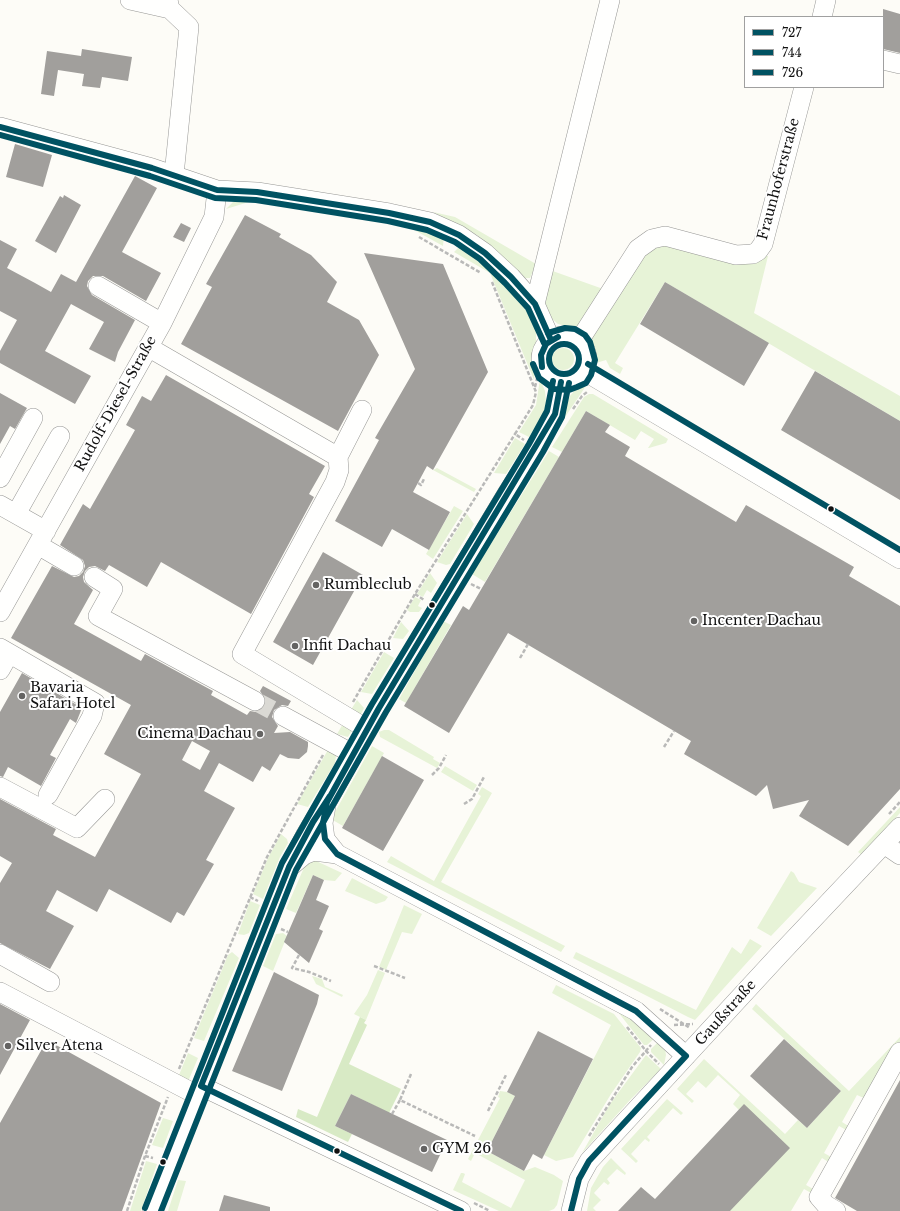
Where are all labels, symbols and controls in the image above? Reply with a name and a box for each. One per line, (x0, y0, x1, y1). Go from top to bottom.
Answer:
legend (744, 16, 884, 88)
text: 727 (782, 25, 801, 40)
text: 744 (782, 45, 802, 60)
text: 726 (782, 65, 803, 80)
street label: Fraunhoferstraße (755, 116, 803, 242)
street label: Rudolf-Diesel-Straße (72, 333, 160, 475)
unlabelled marker (826, 504, 836, 514)
place label: Rumbleclub (324, 577, 412, 593)
marker: Rumbleclub (311, 580, 321, 590)
unlabelled marker (427, 600, 437, 610)
place label: Incenter Dachau (702, 613, 821, 629)
marker: Incenter Dachau (689, 616, 699, 626)
place label: Infit Dachau (303, 638, 391, 654)
marker: Infit Dachau (290, 641, 300, 651)
place label: Bavaria Safari Hotel (30, 680, 115, 712)
marker: Bavaria Safari Hotel (17, 691, 27, 701)
place label: Cinema Dachau (137, 726, 252, 742)
marker: Cinema Dachau (255, 729, 265, 739)
street label: Gaußstraße (692, 977, 760, 1049)
place label: Silver Atena (16, 1038, 103, 1054)
marker: Silver Atena (3, 1041, 13, 1051)
place label: GYM 26 (432, 1141, 491, 1157)
marker: GYM 26 (419, 1144, 429, 1154)
unlabelled marker (332, 1146, 342, 1156)
unlabelled marker (158, 1157, 168, 1167)

